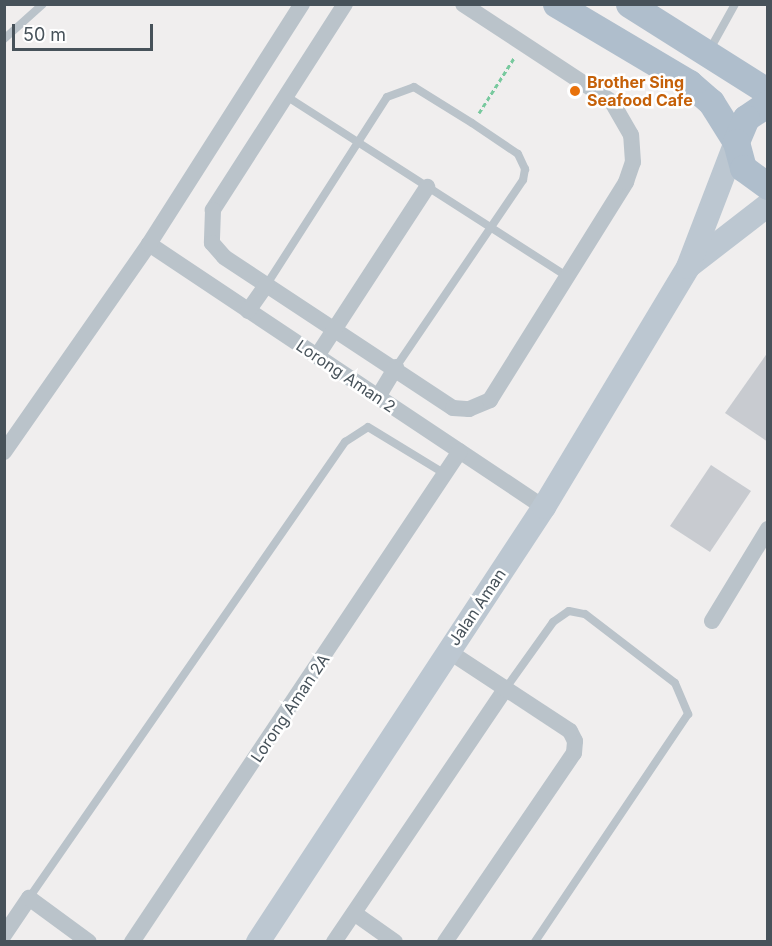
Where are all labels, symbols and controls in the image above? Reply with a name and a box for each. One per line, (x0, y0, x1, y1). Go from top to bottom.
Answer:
scale bar (15, 12, 156, 50)
text: 50 m (23, 24, 66, 45)
place label: Brother Sing Seafood Cafe (587, 72, 693, 110)
marker: Brother Sing Seafood Cafe (568, 84, 582, 98)
street label: Lorong Aman 2 (293, 336, 399, 416)
street label: Jalan Aman (444, 565, 510, 649)
street label: Lorong Aman 2A (247, 650, 333, 766)

